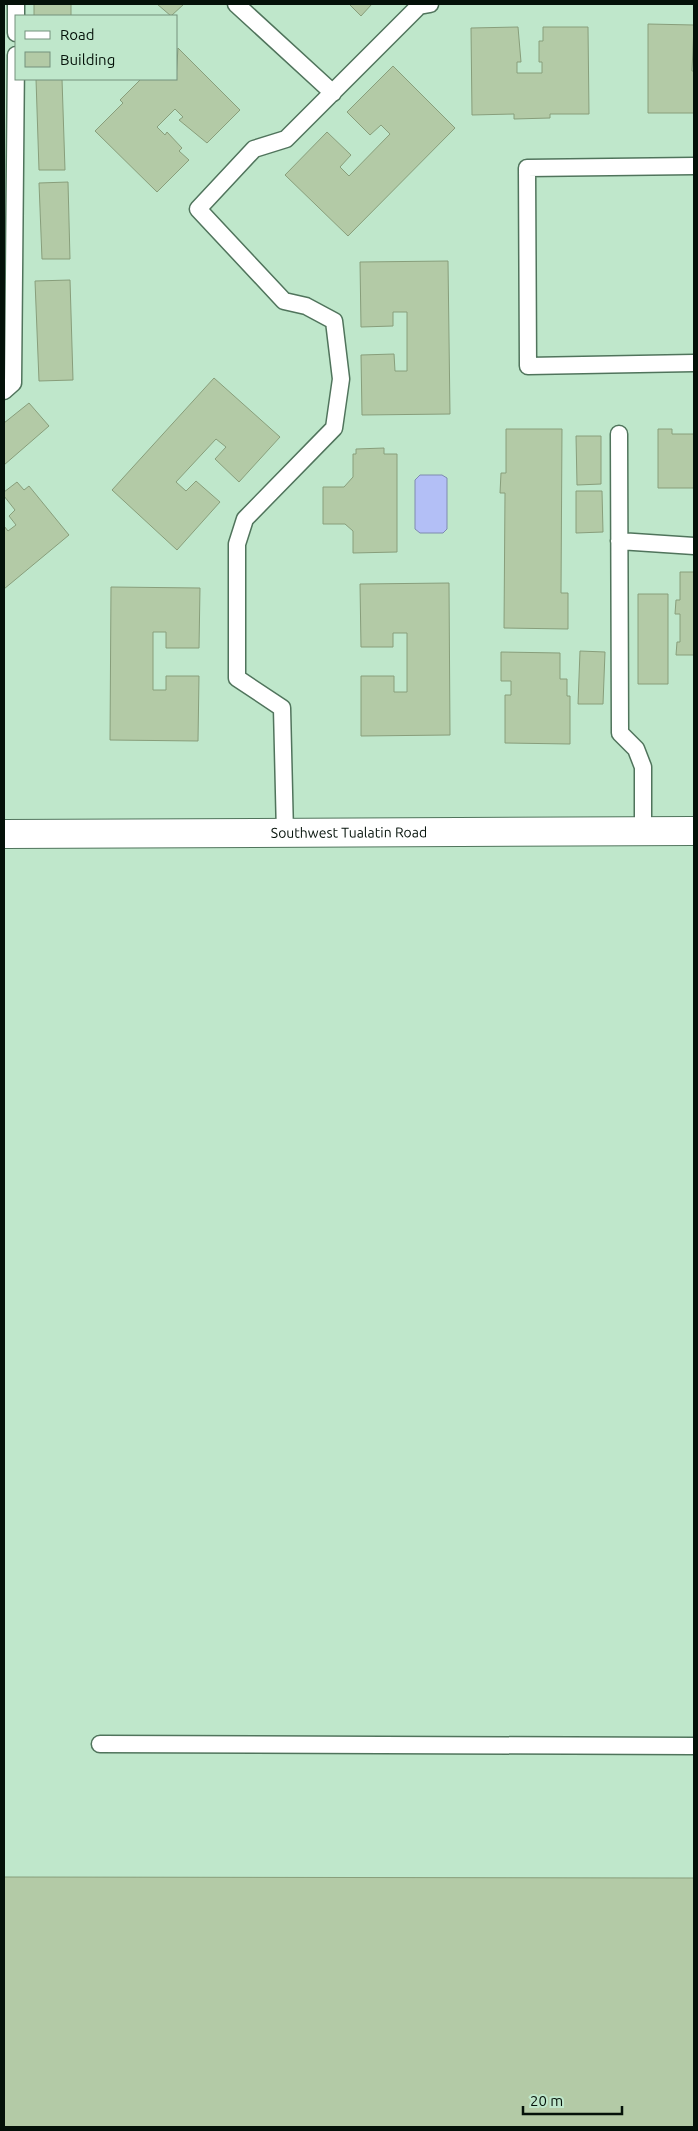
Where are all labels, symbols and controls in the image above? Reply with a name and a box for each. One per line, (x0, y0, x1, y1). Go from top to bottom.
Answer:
legend (15, 15, 178, 80)
text: Road (60, 26, 95, 43)
text: Building (60, 51, 115, 68)
street label: Southwest Tualatin Road (271, 824, 427, 841)
scale bar (523, 2084, 622, 2116)
text: 20 m (530, 2092, 563, 2109)

